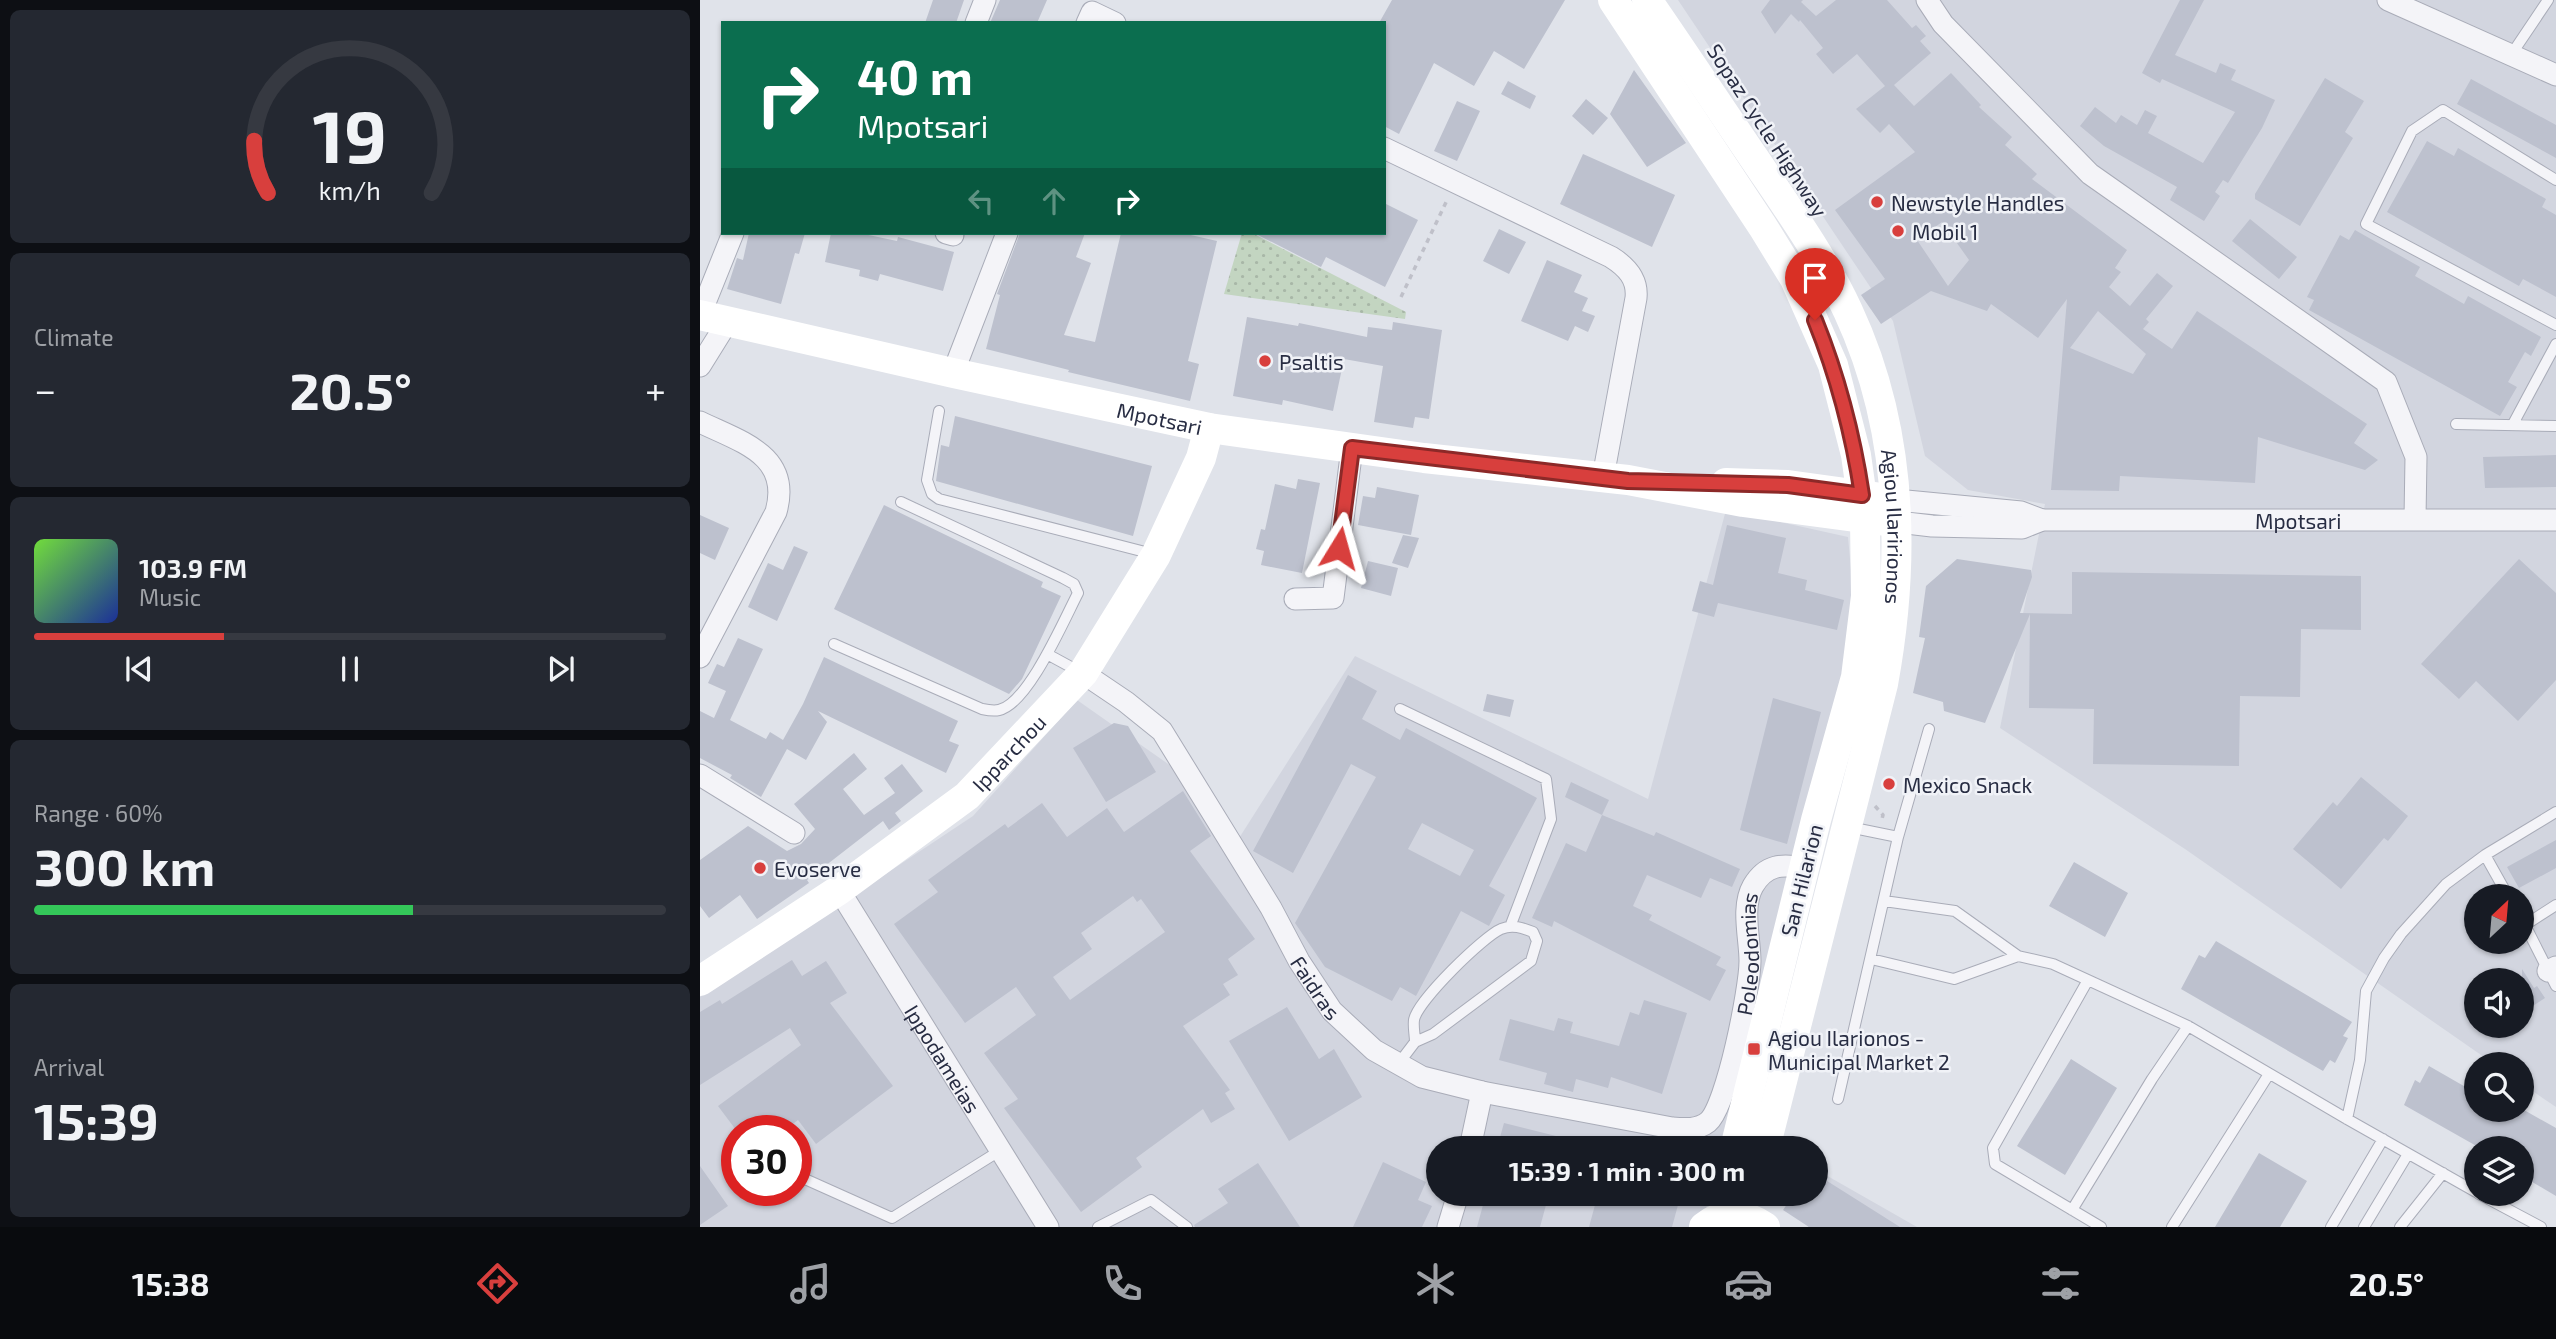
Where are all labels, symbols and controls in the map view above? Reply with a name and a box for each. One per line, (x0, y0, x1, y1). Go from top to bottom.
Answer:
street label: Sopaz Cycle Highway (1703, 39, 1833, 221)
text: 40 m (857, 46, 973, 105)
icon: right (742, 49, 833, 140)
text: 19 (313, 90, 387, 178)
text: Mpotsari (857, 106, 989, 144)
text: km/h (319, 175, 381, 205)
icon: left (962, 182, 1000, 220)
icon: ahead (1035, 182, 1073, 220)
icon: right (1108, 182, 1146, 220)
place label: Newstyle Handles (1891, 190, 2064, 215)
marker: Newstyle Handles (1869, 194, 1885, 210)
place label: Mobil 1 (1912, 219, 1978, 244)
marker: Mobil 1 (1890, 223, 1906, 239)
pin (1785, 248, 1845, 320)
icon: arrive (1796, 259, 1834, 297)
text: Climate (34, 323, 114, 351)
place label: Psaltis (1279, 349, 1344, 374)
marker: Psaltis (1257, 353, 1273, 369)
text: 20.5° (289, 358, 412, 420)
text: − (34, 366, 56, 412)
text: + (645, 366, 666, 412)
street label: Mpotsari (1115, 396, 1205, 439)
street label: Agiou Ilaririonos (1877, 447, 1909, 605)
street label: Mpotsari (2255, 508, 2341, 533)
position arrow (1302, 511, 1376, 585)
text: 103.9 FM (139, 552, 247, 583)
text: Music (139, 583, 201, 611)
icon: previous (120, 650, 158, 688)
icon: pause (331, 650, 369, 688)
icon: next (542, 650, 580, 688)
street label: Ipparchou (966, 709, 1050, 796)
place label: Mexico Snack (1903, 772, 2032, 797)
marker: Mexico Snack (1881, 776, 1897, 792)
text: Range · 60% (34, 799, 163, 827)
street label: San Hilarion (1775, 821, 1827, 939)
text: 300 km (34, 834, 215, 896)
place label: Evoserve (774, 856, 861, 881)
marker: Evoserve (752, 860, 768, 876)
north arrow (2464, 884, 2534, 954)
map controls (2464, 884, 2534, 1206)
street label: Poleodomias (1730, 889, 1763, 1017)
street label: Faidras (1286, 951, 1345, 1024)
button: sound (2464, 968, 2534, 1038)
street label: Ippodameias (900, 1000, 986, 1117)
place label: Agiou Ilarionos - Municipal Market 2 (1768, 1025, 1950, 1074)
marker: Agiou Ilarionos - Municipal Market 2 (1746, 1041, 1762, 1057)
button: search (2464, 1052, 2534, 1122)
text: Arrival (34, 1053, 104, 1081)
text: 15:39 (34, 1088, 159, 1150)
speed limit sign: 30 (721, 1115, 812, 1206)
button: layers (2464, 1136, 2534, 1206)
text: 15:39 · 1 min · 300 m (1509, 1155, 1745, 1186)
icon: directions (473, 1259, 522, 1308)
icon: music (786, 1259, 835, 1308)
icon: phone (1098, 1259, 1147, 1308)
icon: climate (1411, 1259, 1460, 1308)
icon: car (1724, 1259, 1773, 1308)
icon: filters (2036, 1259, 2085, 1308)
text: 15:38 (132, 1264, 210, 1302)
text: 20.5° (2349, 1264, 2424, 1302)

